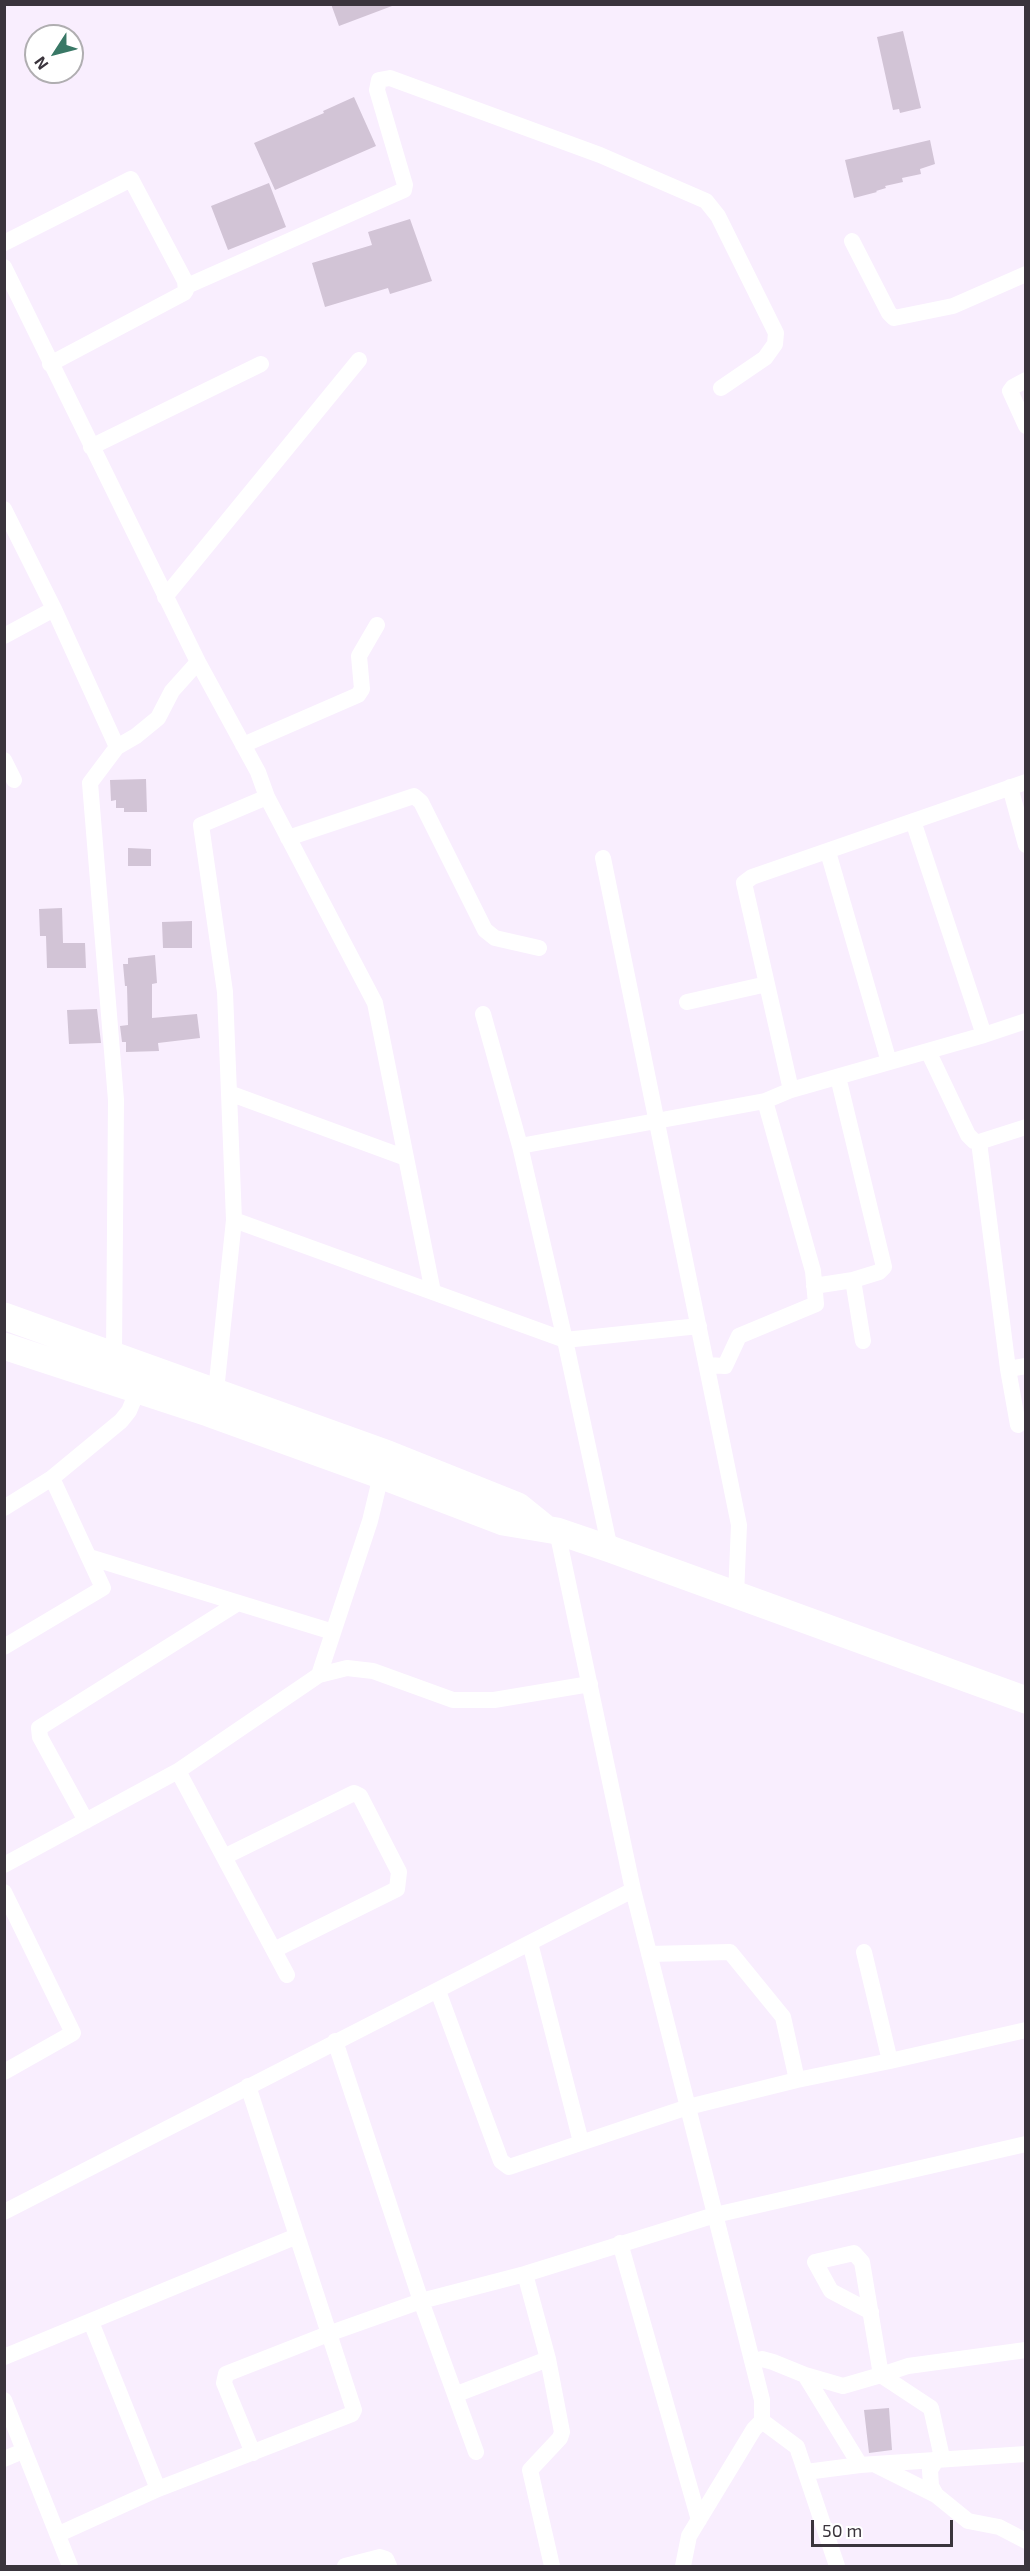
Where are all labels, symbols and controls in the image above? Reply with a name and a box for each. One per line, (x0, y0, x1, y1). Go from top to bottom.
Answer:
north arrow (24, 24, 84, 84)
text: N (30, 53, 52, 74)
scale bar (814, 2508, 956, 2546)
text: 50 m (822, 2519, 862, 2541)

